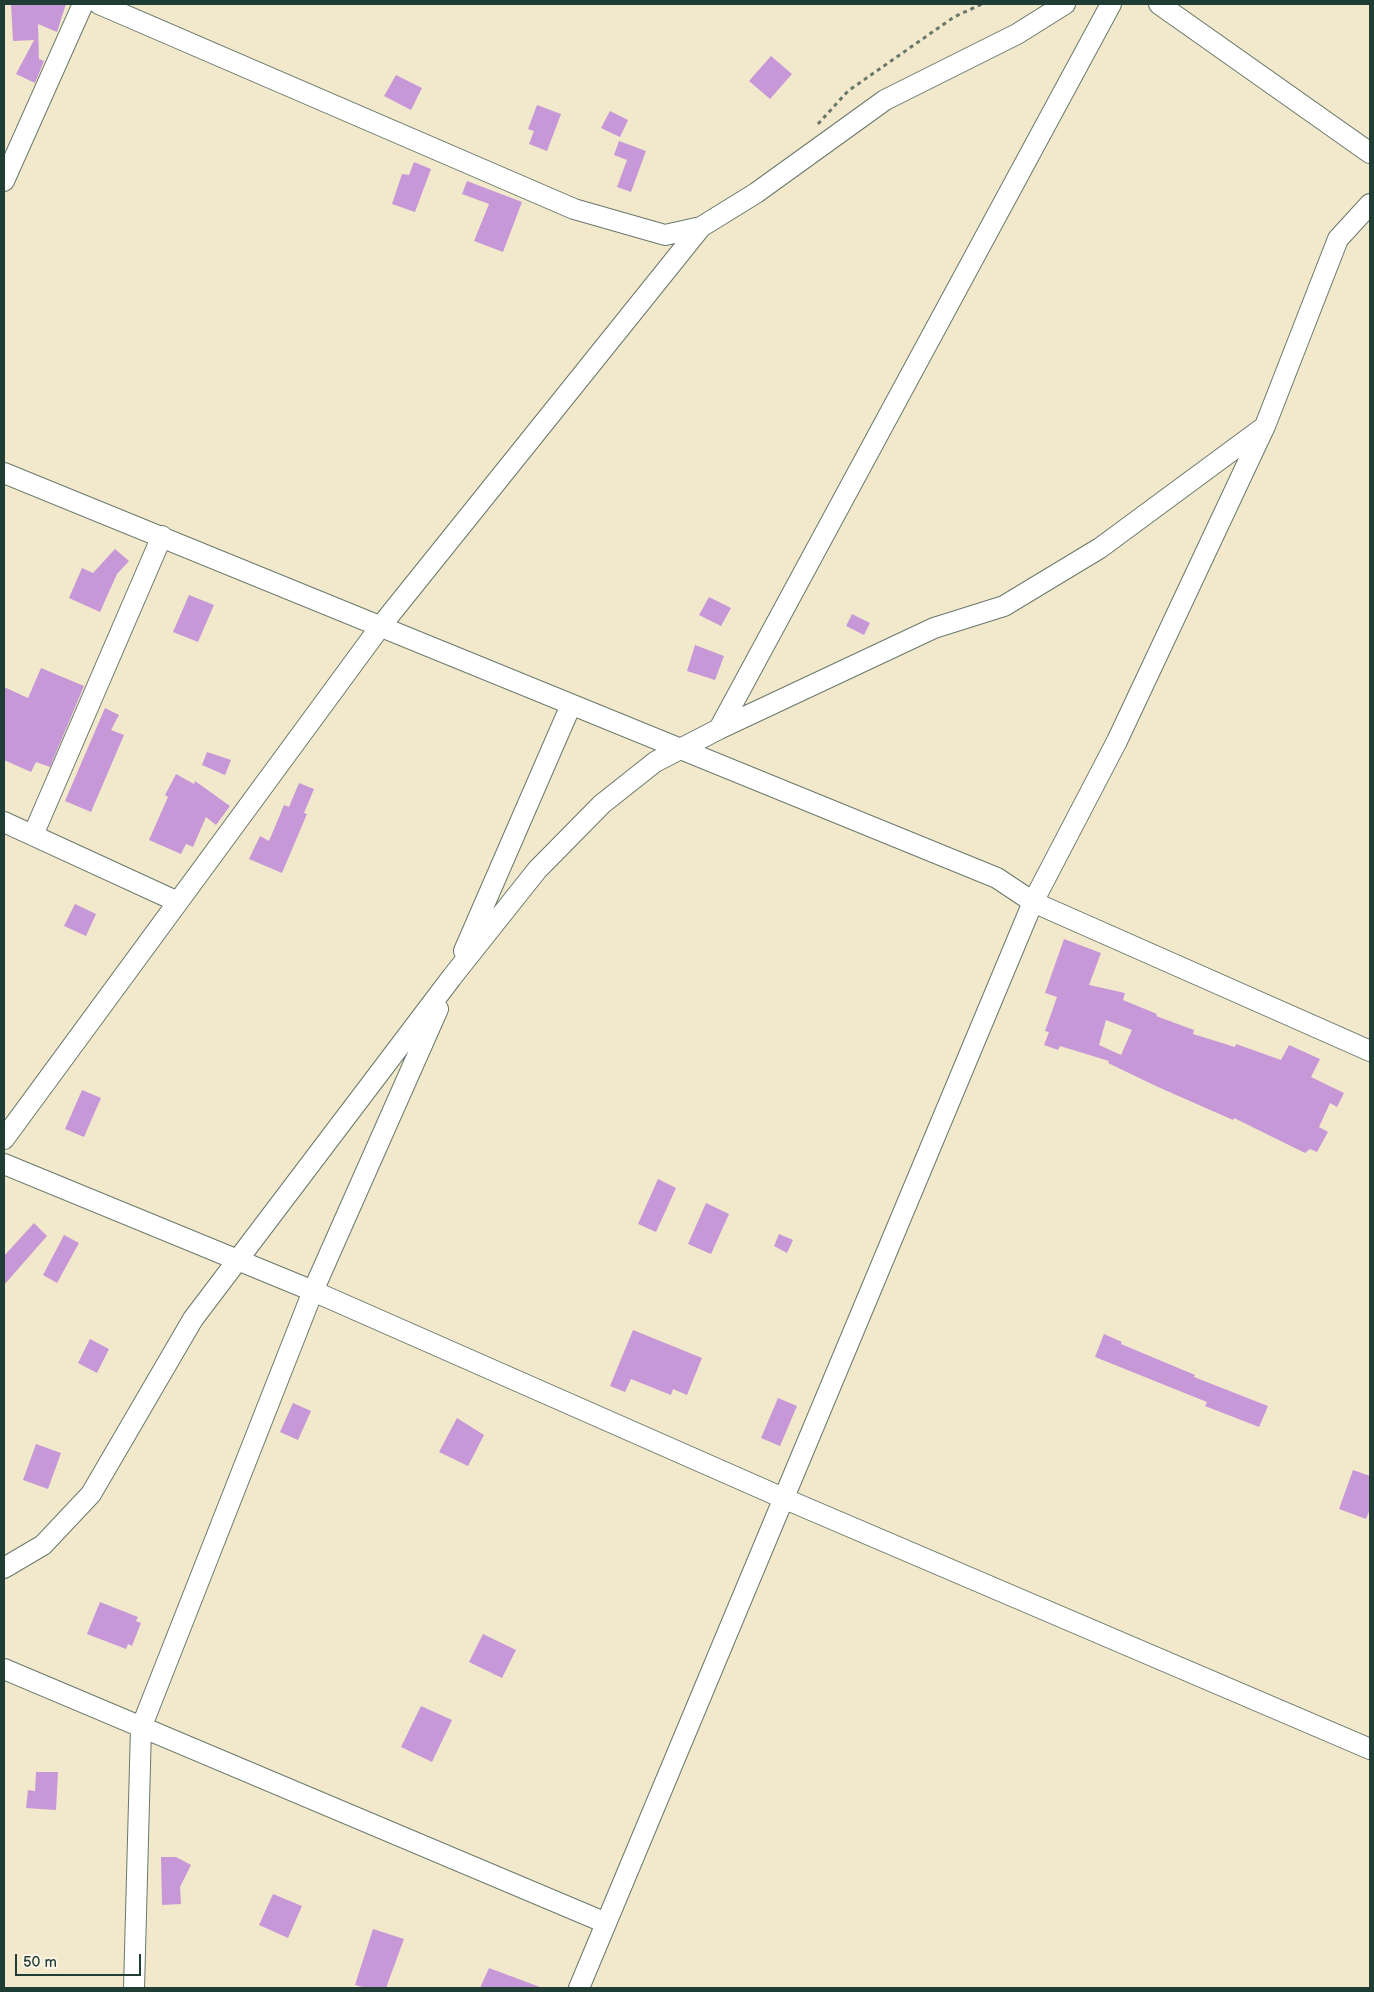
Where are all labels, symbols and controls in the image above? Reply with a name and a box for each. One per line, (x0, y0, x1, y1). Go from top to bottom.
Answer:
scale bar (18, 1944, 144, 1976)
text: 50 m (23, 1953, 57, 1972)

